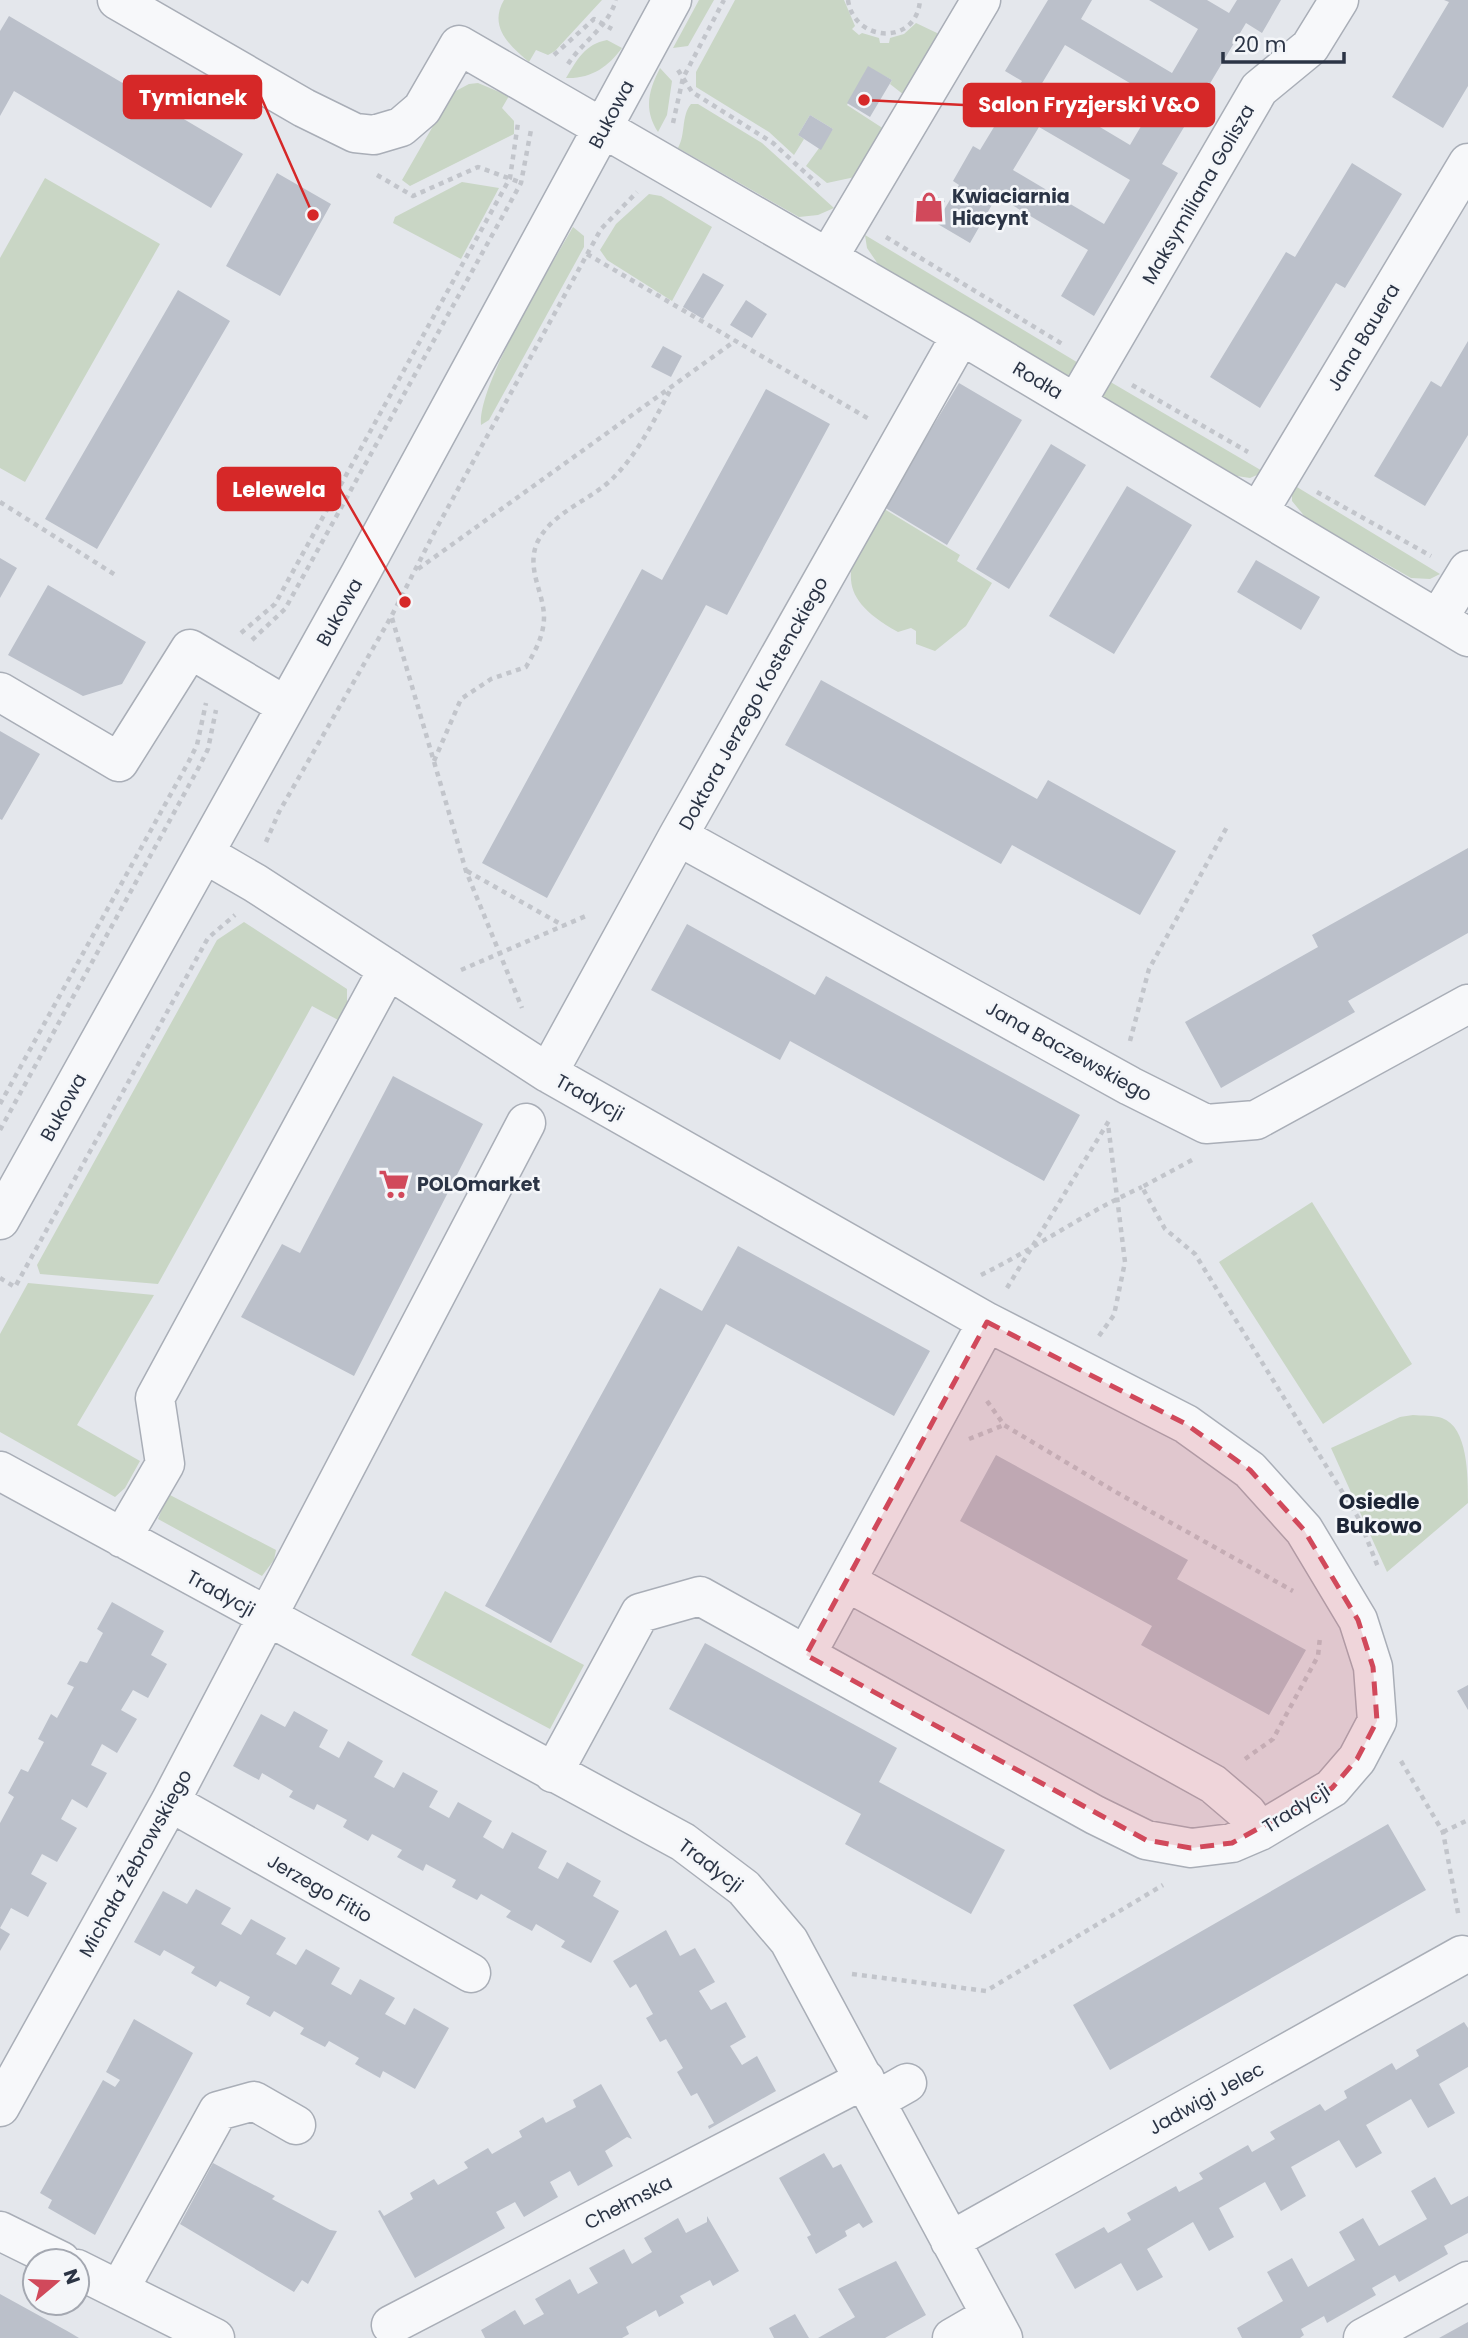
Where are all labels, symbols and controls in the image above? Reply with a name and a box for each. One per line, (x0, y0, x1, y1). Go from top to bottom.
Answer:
scale bar (1223, 21, 1344, 65)
text: 20 m (1234, 30, 1287, 59)
street label: Bukowa (582, 75, 641, 153)
callout: Tymianek (124, 76, 261, 118)
text: Tymianek (139, 83, 247, 112)
callout: Salon Fryzjerski V&O (964, 84, 1214, 126)
text: Salon Fryzjerski V&O (978, 90, 1200, 119)
street label: Maksymiliana Golisza (1136, 99, 1261, 289)
place label: Kwiaciarnia Hiacynt (952, 183, 1070, 232)
shop icon: Kwiaciarnia Hiacynt (912, 190, 946, 224)
street label: Jana Bauera (1321, 278, 1406, 396)
street label: Rodła (1008, 355, 1068, 406)
callout: Lelewela (218, 468, 340, 510)
text: Lelewela (232, 475, 326, 504)
street label: Doktora Jerzego Kostenckiego (672, 572, 835, 835)
street label: Bukowa (310, 573, 369, 651)
street label: Jana Baczewskiego (981, 994, 1157, 1108)
street label: Bukowa (34, 1068, 93, 1146)
street label: Tradycji (551, 1068, 629, 1127)
supermarket icon: POLOmarket (377, 1167, 411, 1201)
place label: POLOmarket (417, 1171, 540, 1198)
district label: Osiedle Bukowo (1336, 1487, 1422, 1540)
street label: Tradycji (182, 1564, 260, 1623)
street label: Michała Żebrowskiego (72, 1764, 198, 1962)
street label: Tradycji (1257, 1777, 1335, 1840)
street label: Tradycji (673, 1832, 749, 1899)
street label: Jerzego Fitio (262, 1847, 377, 1929)
street label: Jadwigi Jelec (1144, 2055, 1269, 2141)
street label: Chełmska (580, 2169, 677, 2236)
north arrow (21, 2247, 91, 2317)
text: N (57, 2265, 87, 2288)

